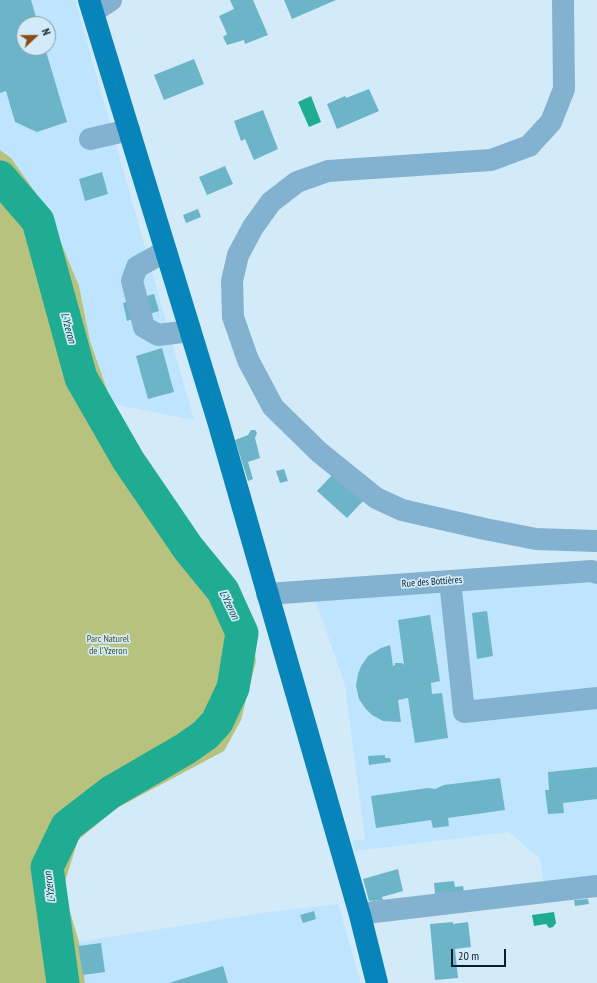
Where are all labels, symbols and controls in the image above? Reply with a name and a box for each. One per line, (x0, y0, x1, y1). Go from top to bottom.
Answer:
north arrow (16, 16, 56, 56)
text: N (39, 26, 54, 37)
water label: L'Yzeron (58, 311, 78, 345)
street label: Rue des Bottières (401, 574, 463, 590)
water label: L'Yzeron (216, 588, 242, 622)
park label: Parc Naturel de l'Yzeron (87, 633, 129, 656)
water label: L'Yzeron (42, 871, 58, 903)
scale bar (453, 941, 508, 967)
text: 20 m (458, 948, 479, 963)

